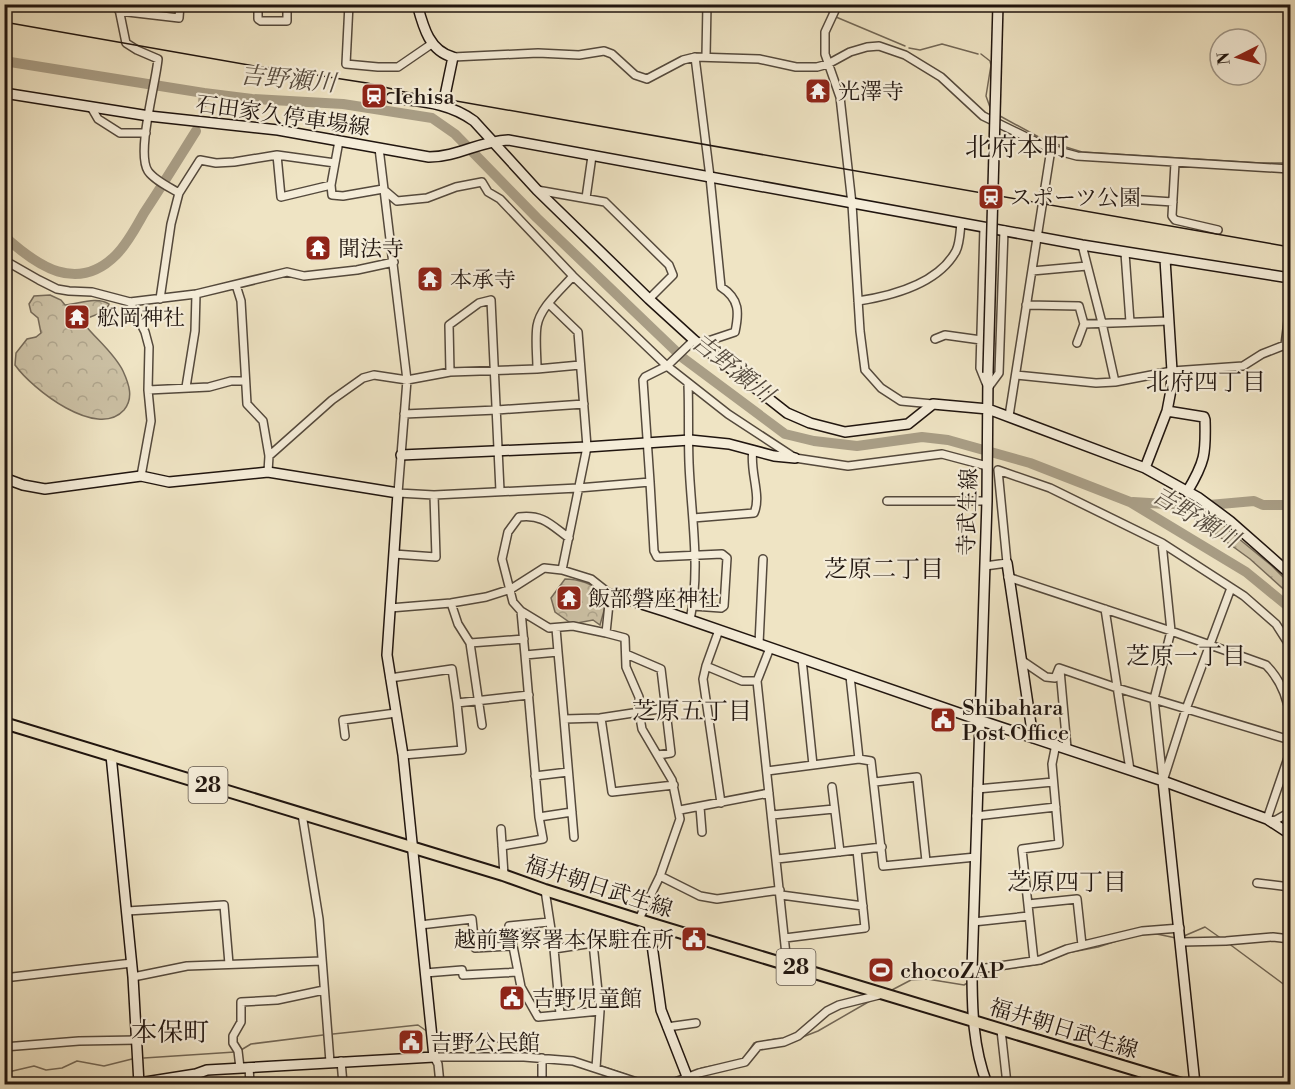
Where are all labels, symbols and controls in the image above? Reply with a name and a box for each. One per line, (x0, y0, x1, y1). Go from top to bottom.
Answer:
north arrow (1208, 27, 1268, 87)
text: N (1213, 51, 1235, 66)
water label: 吉野瀬川 (239, 61, 340, 99)
temple icon: 光澤寺 (803, 76, 833, 106)
place label: 光澤寺 (838, 79, 904, 106)
station icon: Iehisa (359, 81, 389, 111)
place label: Iehisa (394, 84, 455, 111)
street label: 石田家久停車場線 (194, 91, 372, 142)
district label: 北府本町 (965, 132, 1069, 164)
station icon: スポーツ公園 (976, 182, 1006, 212)
place label: スポーツ公園 (1010, 185, 1141, 212)
temple icon: 聞法寺 (303, 233, 333, 263)
place label: 聞法寺 (338, 236, 404, 263)
temple icon: 本承寺 (415, 264, 445, 294)
place label: 本承寺 (450, 267, 516, 294)
temple icon: 舩岡神社 (62, 302, 92, 332)
place label: 舩岡神社 (97, 305, 185, 332)
water label: 吉野瀬川 (685, 327, 782, 412)
district label: 北府四丁目 (1146, 368, 1266, 398)
street label: 寺武生線 (953, 468, 984, 557)
water label: 吉野瀬川 (1147, 480, 1247, 557)
district label: 芝原二丁目 (824, 555, 944, 585)
temple icon: 飯部磐座神社 (554, 583, 584, 613)
place label: 飯部磐座神社 (588, 586, 720, 613)
district label: 芝原一丁目 (1126, 642, 1246, 672)
place label: Shibahara Post Office (962, 695, 1069, 747)
district label: 芝原五丁目 (632, 697, 752, 727)
public building icon: Shibahara Post Office (928, 705, 958, 735)
road number: 28 (188, 767, 228, 803)
street label: 福井朝日武生線 (521, 851, 676, 924)
district label: 芝原四丁目 (1007, 868, 1127, 898)
public building icon: 越前警察署本保駐在所 (679, 924, 709, 954)
place label: 越前警察署本保駐在所 (454, 927, 674, 954)
road number: 28 (776, 949, 816, 985)
sports icon: chocoZAP (866, 955, 896, 985)
place label: chocoZAP (900, 958, 1004, 985)
public building icon: 吉野児童館 (497, 983, 527, 1013)
place label: 吉野児童館 (532, 986, 642, 1013)
street label: 福井朝日武生線 (986, 994, 1141, 1065)
district label: 本保町 (131, 1017, 209, 1049)
public building icon: 吉野公民館 (396, 1027, 426, 1057)
place label: 吉野公民館 (430, 1030, 540, 1057)

